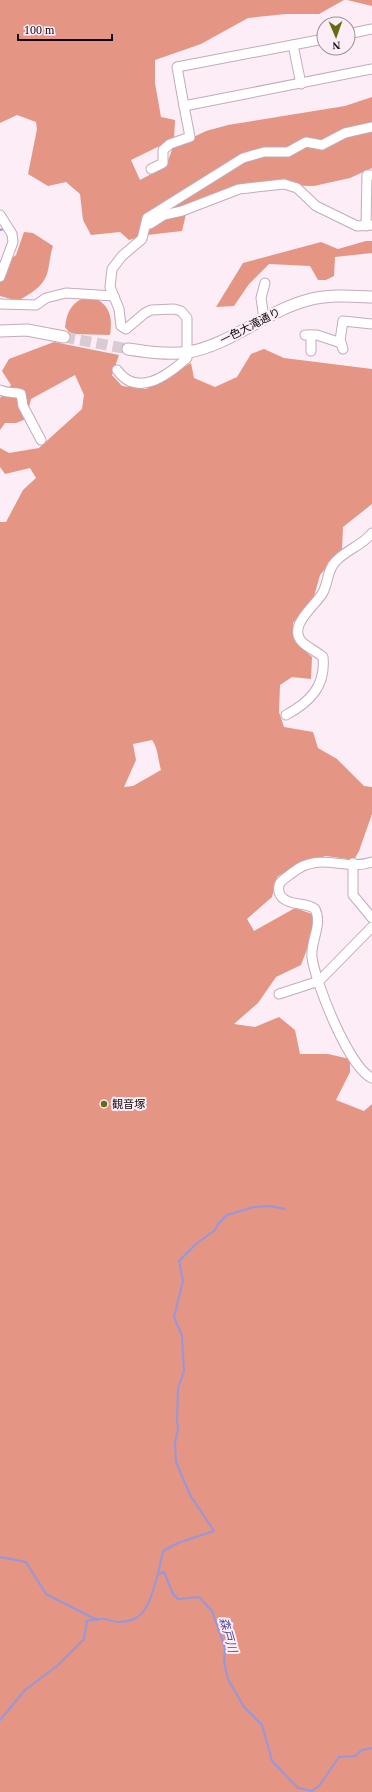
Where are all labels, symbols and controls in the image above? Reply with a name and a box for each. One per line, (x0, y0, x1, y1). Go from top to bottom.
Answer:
scale bar (18, 16, 112, 42)
north arrow (316, 16, 356, 56)
text: 100 m (24, 23, 55, 37)
text: N (332, 40, 341, 52)
street label: 一色大滝通り (218, 306, 282, 346)
place label: 観音塚 (112, 1098, 145, 1110)
marker: 観音塚 (99, 1099, 109, 1109)
water label: 森戸川 (216, 1616, 240, 1656)

